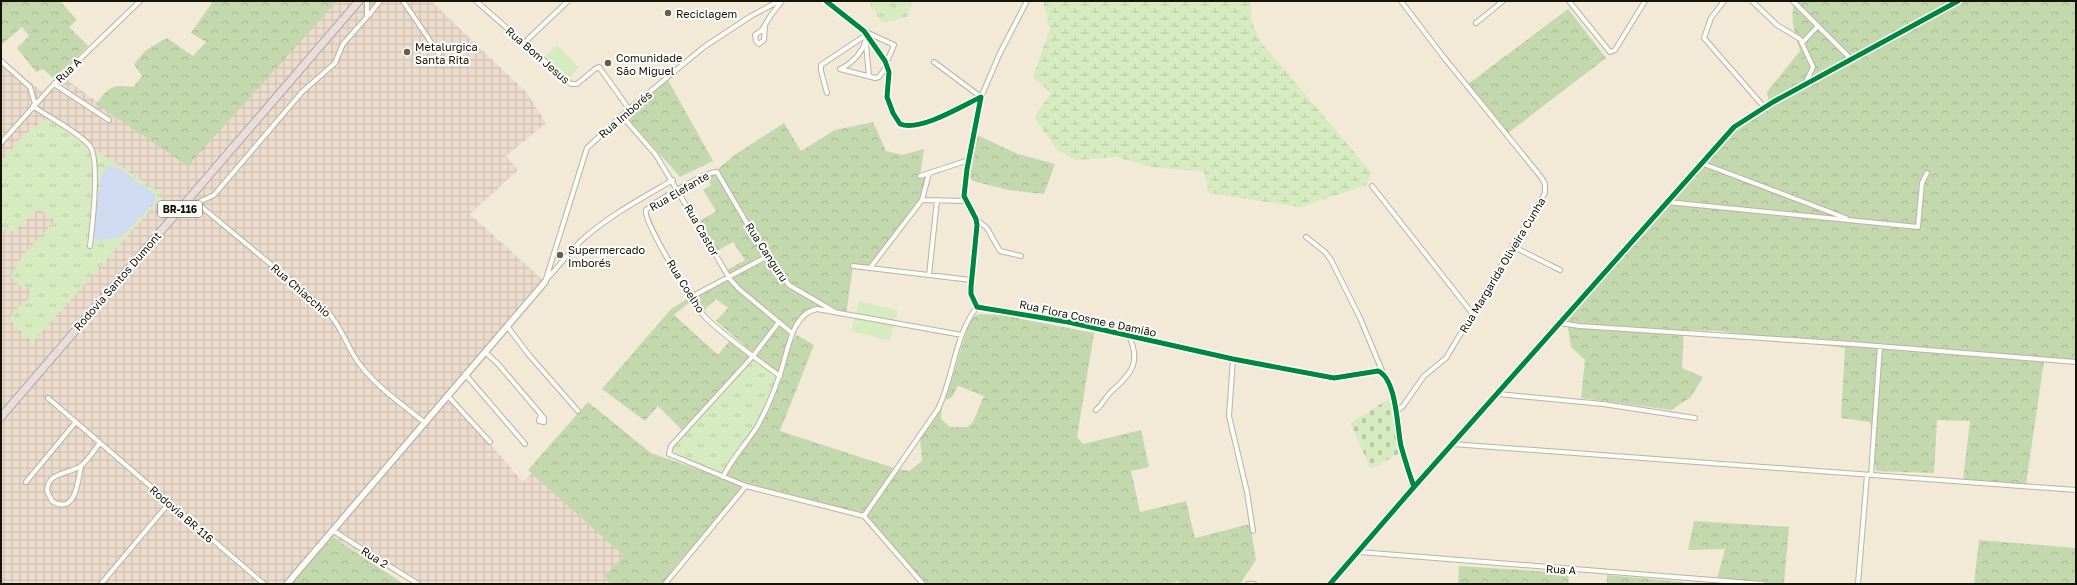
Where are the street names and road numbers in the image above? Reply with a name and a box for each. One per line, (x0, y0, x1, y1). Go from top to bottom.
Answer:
street label: Rua Bom Jesus (503, 24, 573, 86)
street label: Rua A (53, 54, 84, 85)
street label: Rua Imborés (596, 87, 654, 140)
street label: Rua Elefante (647, 169, 711, 213)
street label: Rua Margarida Oliveira Cunha (1456, 195, 1548, 335)
road number: BR-116 (158, 201, 202, 217)
street label: Rua Castor (682, 202, 722, 259)
street label: Rua Canguru (743, 220, 791, 284)
street label: Rodovia Santos Dumont (71, 229, 163, 333)
street label: Rua Coelho (665, 257, 708, 315)
street label: Rua Chiacchio (269, 261, 334, 320)
street label: Rua Flora Cosme e Damião (1018, 297, 1158, 339)
street label: Rodovia BR 116 (148, 483, 217, 545)
street label: Rua 2 (359, 544, 391, 570)
street label: Rua A (1546, 562, 1577, 576)

